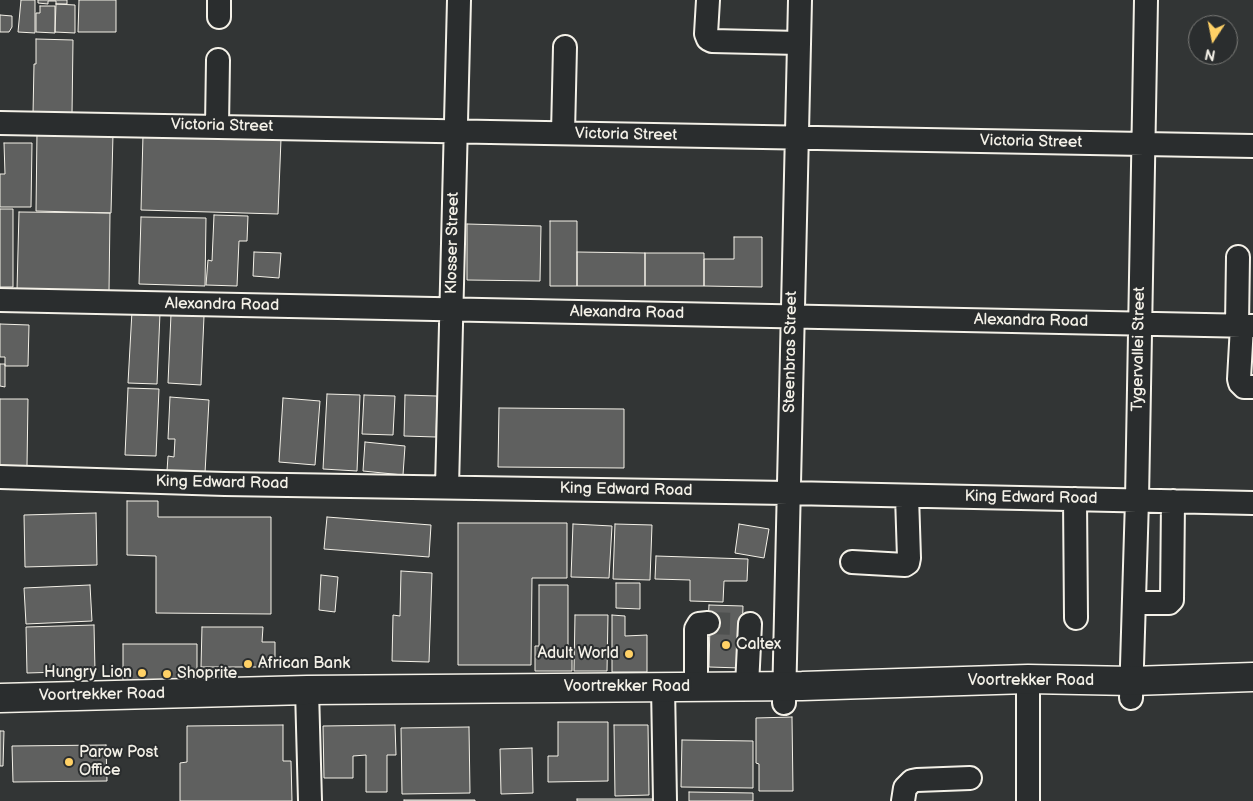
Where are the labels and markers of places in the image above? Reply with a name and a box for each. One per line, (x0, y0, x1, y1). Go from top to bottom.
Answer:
place label: Caltex (736, 635, 781, 655)
marker: Caltex (720, 639, 732, 651)
place label: Adult World (537, 644, 619, 664)
marker: Adult World (623, 648, 635, 660)
place label: African Bank (258, 654, 350, 674)
marker: African Bank (242, 658, 254, 670)
place label: Hungry Lion (44, 663, 132, 683)
place label: Shoprite (177, 664, 237, 684)
marker: Hungry Lion (136, 667, 148, 679)
marker: Shoprite (161, 668, 173, 680)
place label: Parow Post Office (79, 743, 158, 781)
marker: Parow Post Office (63, 756, 75, 768)

